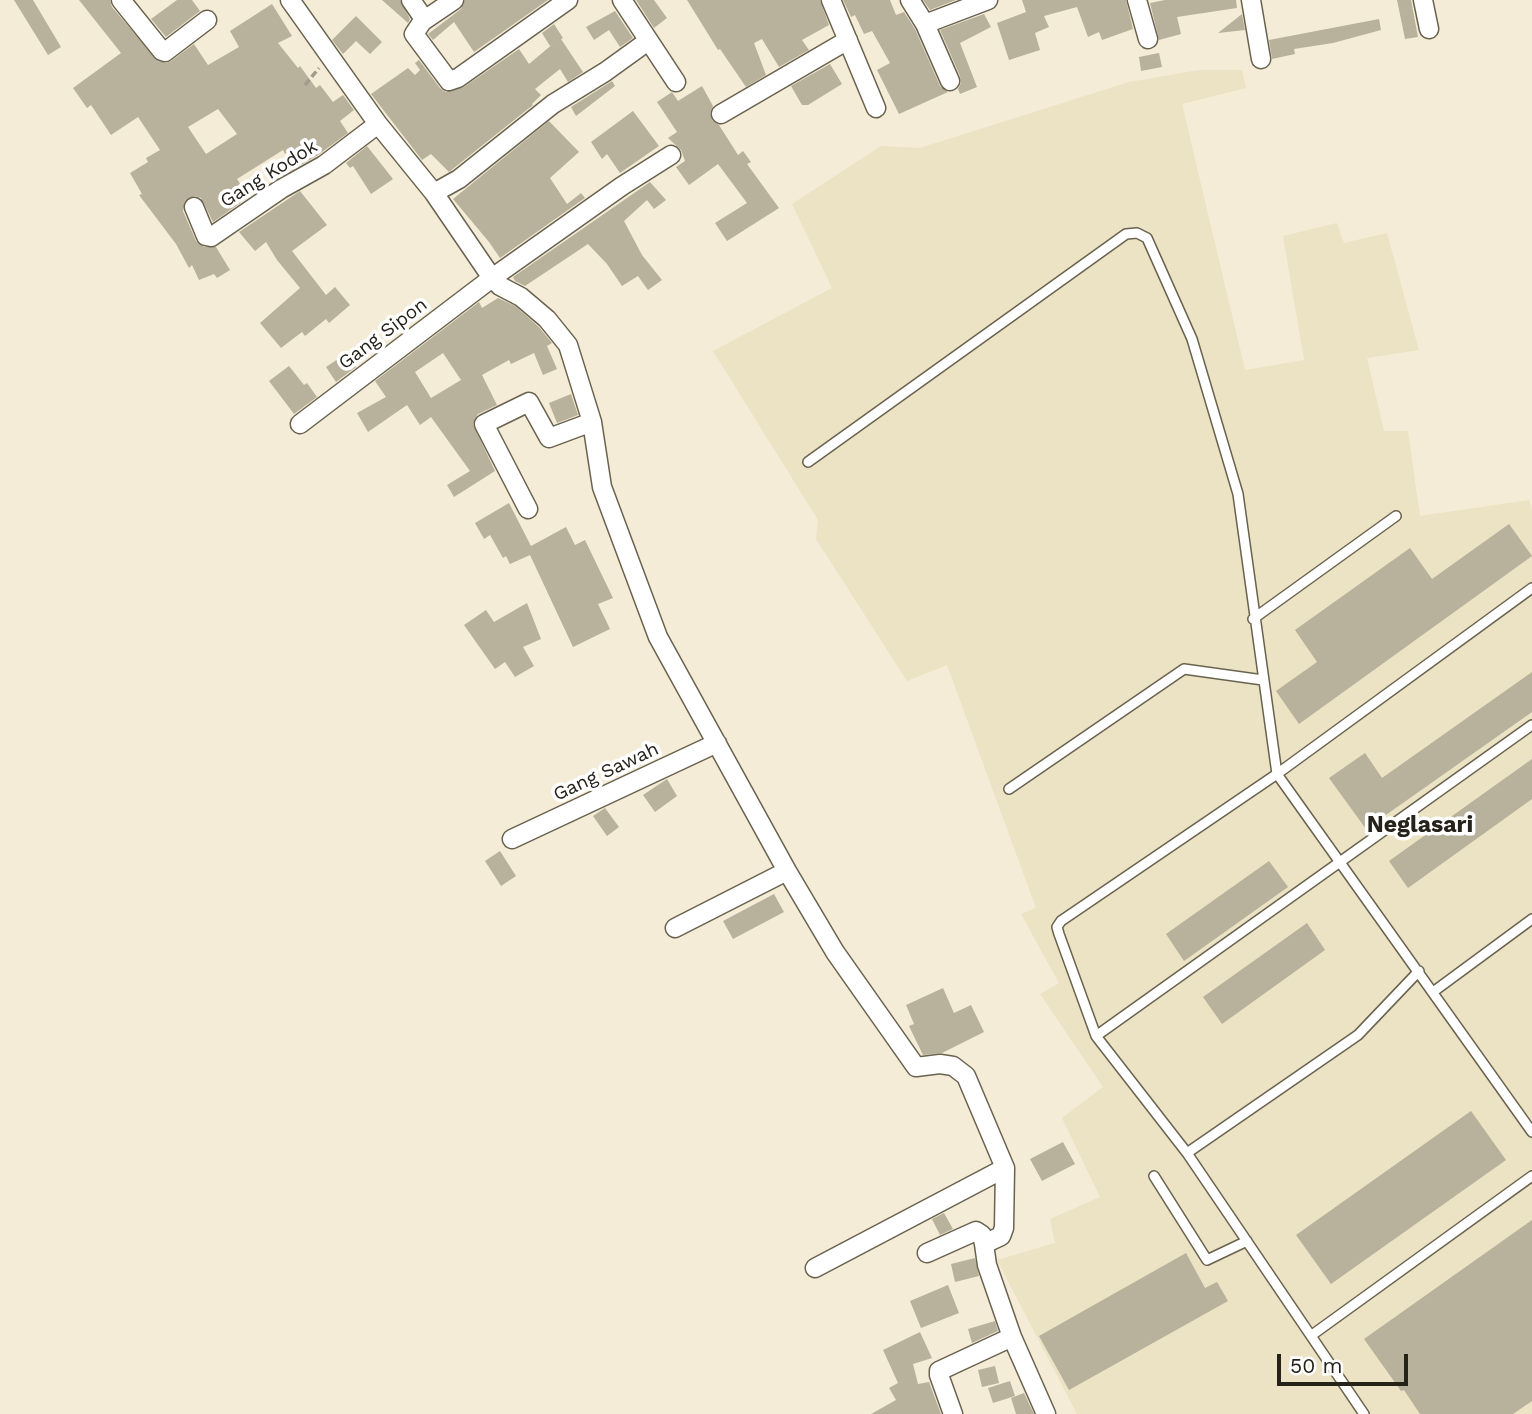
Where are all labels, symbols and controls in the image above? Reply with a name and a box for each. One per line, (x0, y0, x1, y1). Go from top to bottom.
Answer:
street label: Gang Kodok (216, 135, 322, 213)
street label: Gang Sipon (334, 293, 432, 375)
street label: Gang Sawah (550, 738, 662, 806)
district label: Neglasari (1367, 811, 1473, 839)
scale bar (1280, 1340, 1411, 1384)
text: 50 m (1290, 1353, 1342, 1378)

